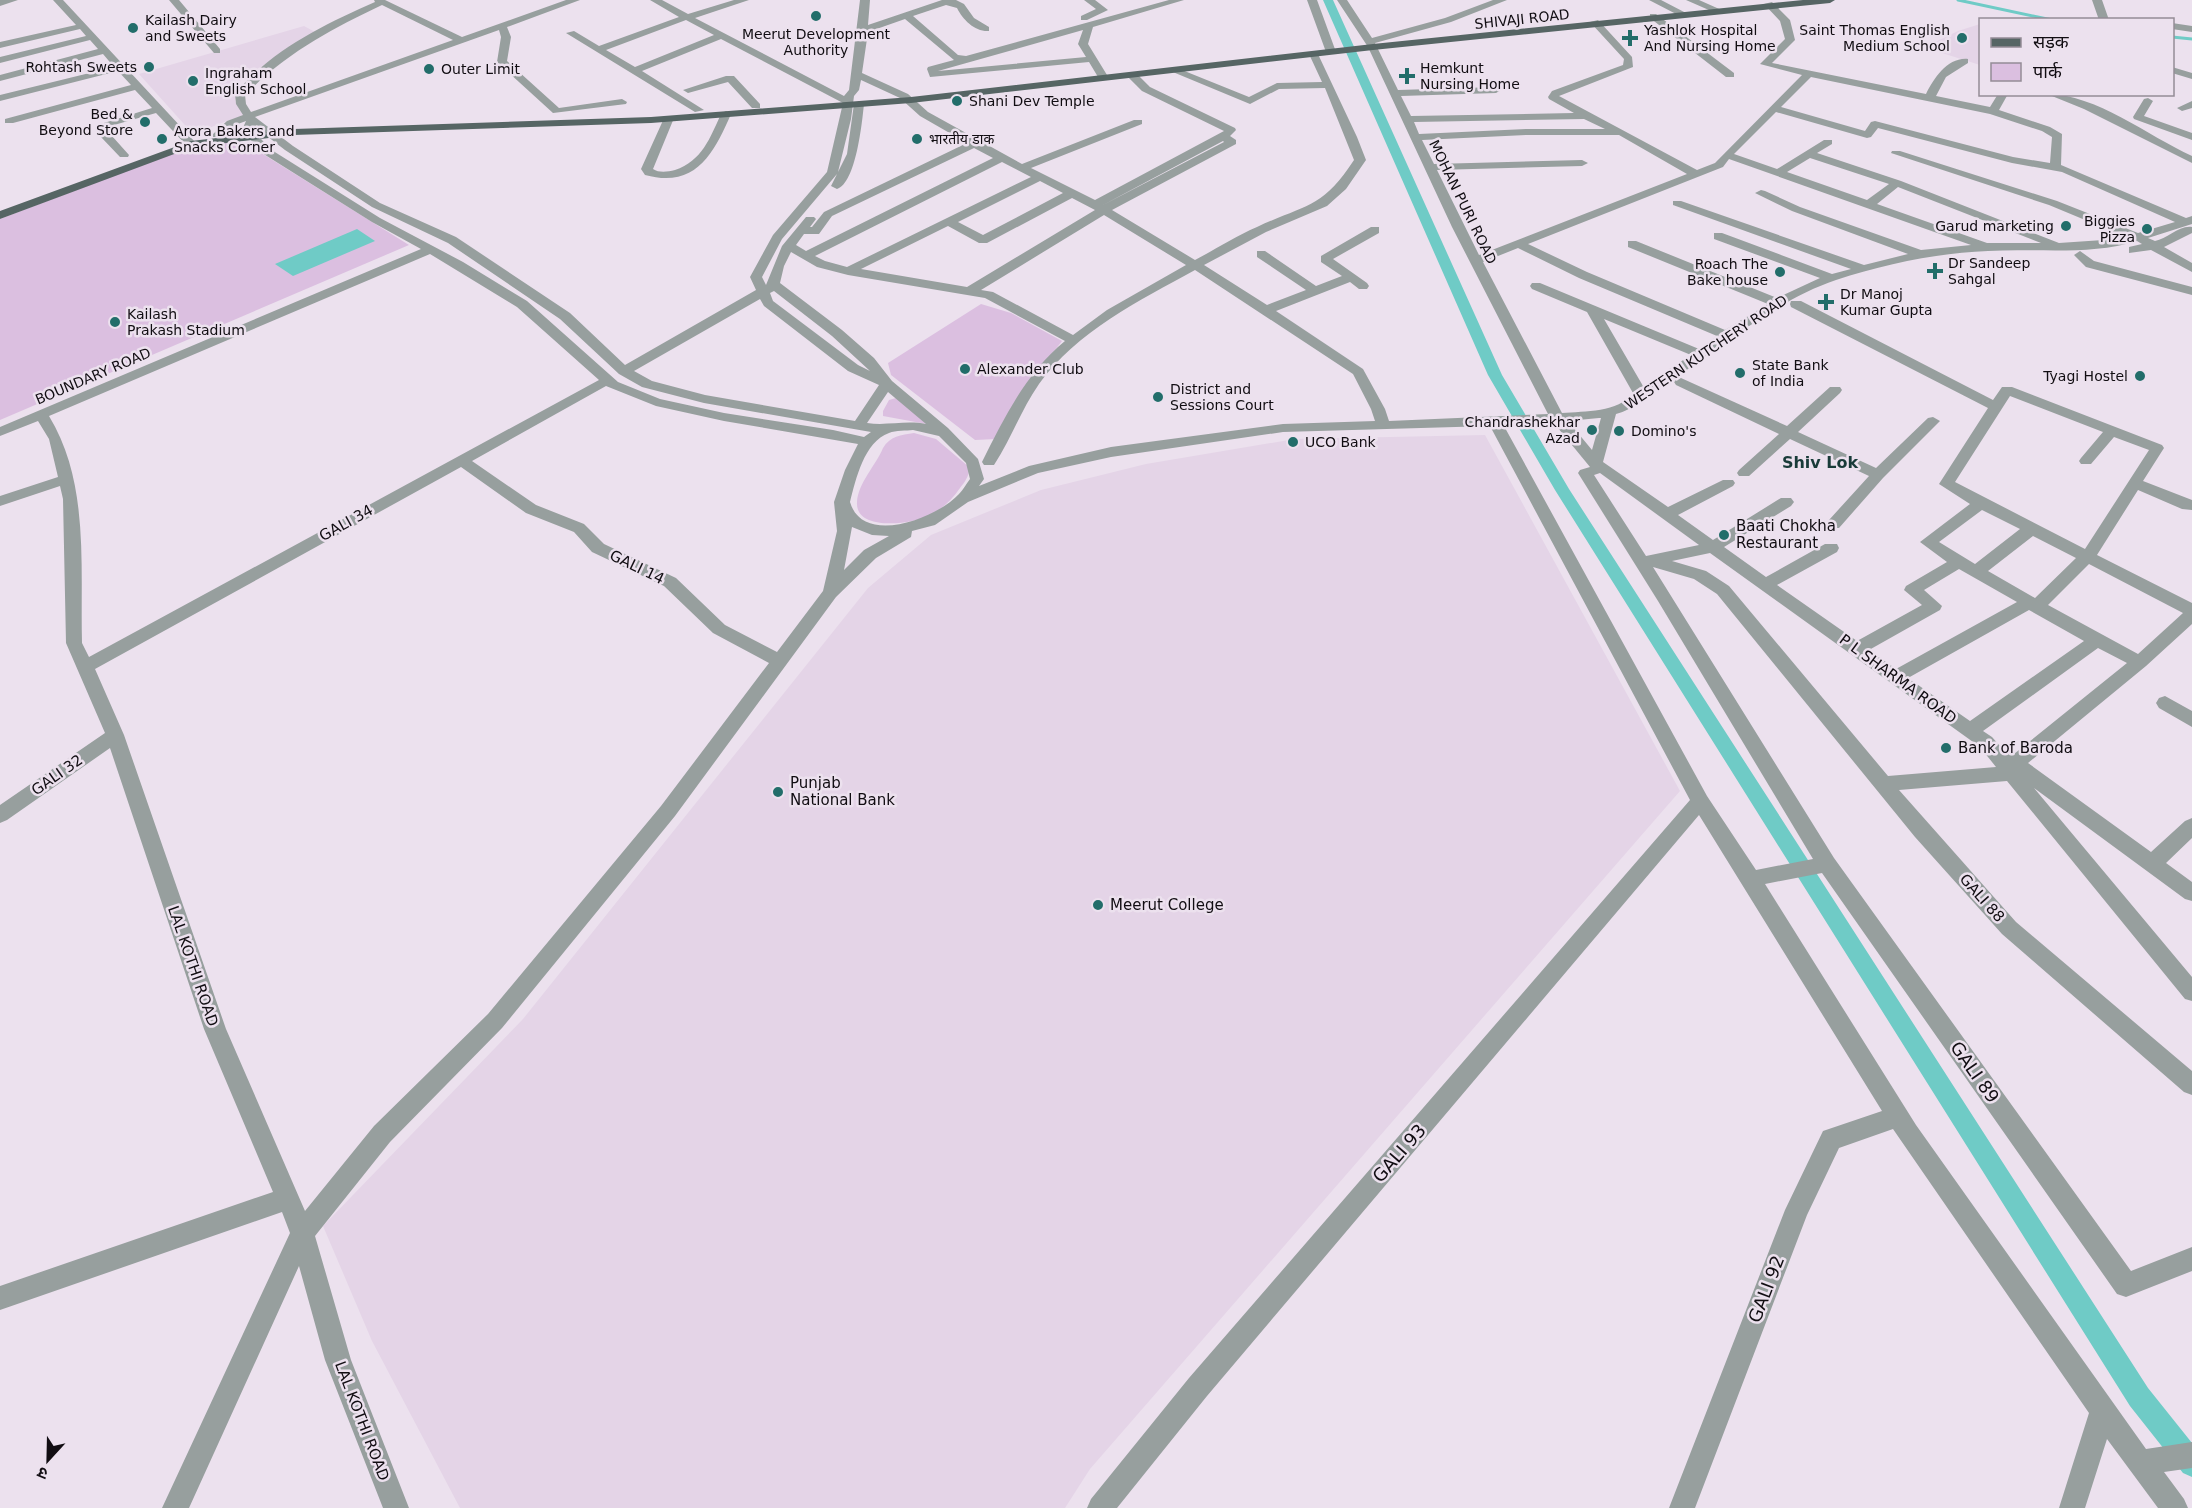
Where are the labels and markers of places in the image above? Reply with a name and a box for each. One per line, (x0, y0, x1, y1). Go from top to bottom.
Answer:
marker: Meerut Development Authority (809, 9, 823, 23)
place label: Kailash Dairy and Sweets (145, 12, 237, 44)
marker: Kailash Dairy and Sweets (126, 21, 140, 35)
place label: Yashlok Hospital And Nursing Home (1643, 22, 1776, 54)
place label: Saint Thomas English Medium School (1799, 22, 1950, 54)
place label: Meerut Development Authority (742, 26, 891, 58)
marker: Yashlok Hospital And Nursing Home (1621, 29, 1639, 47)
marker: Saint Thomas English Medium School (1955, 31, 1969, 45)
place label: Rohtash Sweets (25, 59, 137, 75)
marker: Rohtash Sweets (142, 60, 156, 74)
place label: Hemkunt Nursing Home (1420, 60, 1520, 92)
place label: Outer Limit (441, 61, 520, 77)
marker: Outer Limit (422, 62, 436, 76)
place label: Ingraham English School (205, 65, 306, 97)
marker: Hemkunt Nursing Home (1398, 67, 1416, 85)
marker: Ingraham English School (186, 74, 200, 88)
place label: Shani Dev Temple (969, 93, 1095, 109)
marker: Shani Dev Temple (950, 94, 964, 108)
place label: Bed & Beyond Store (39, 106, 133, 138)
marker: Bed & Beyond Store (138, 115, 152, 129)
place label: Arora Bakers and Snacks Corner (174, 123, 295, 155)
place label: भारतीय डाक (929, 131, 994, 147)
marker: Arora Bakers and Snacks Corner (155, 132, 169, 146)
marker: भारतीय डाक (910, 132, 924, 146)
place label: Biggies Pizza (2084, 213, 2135, 245)
place label: Garud marketing (1935, 218, 2054, 234)
marker: Garud marketing (2059, 219, 2073, 233)
marker: Biggies Pizza (2140, 222, 2154, 236)
place label: Dr Sandeep Sahgal (1948, 255, 2030, 287)
place label: Roach The Bake house (1687, 256, 1768, 288)
marker: Dr Sandeep Sahgal (1926, 262, 1944, 280)
marker: Roach The Bake house (1773, 265, 1787, 279)
place label: Dr Manoj Kumar Gupta (1840, 286, 1932, 318)
marker: Dr Manoj Kumar Gupta (1817, 293, 1835, 311)
place label: Kailash Prakash Stadium (127, 306, 245, 338)
marker: Kailash Prakash Stadium (108, 315, 122, 329)
place label: State Bank of India (1752, 357, 1830, 389)
place label: Alexander Club (977, 361, 1084, 377)
marker: Alexander Club (958, 362, 972, 376)
marker: State Bank of India (1733, 366, 1747, 380)
place label: Tyagi Hostel (2042, 368, 2128, 384)
marker: Tyagi Hostel (2133, 369, 2147, 383)
place label: District and Sessions Court (1170, 381, 1274, 413)
marker: District and Sessions Court (1151, 390, 1165, 404)
place label: Chandrashekhar Azad (1465, 414, 1580, 446)
marker: Chandrashekhar Azad (1585, 423, 1599, 437)
place label: Domino's (1631, 423, 1696, 439)
marker: Domino's (1612, 424, 1626, 438)
place label: UCO Bank (1305, 434, 1377, 450)
marker: UCO Bank (1286, 435, 1300, 449)
place label: Baati Chokha Restaurant (1736, 517, 1836, 552)
marker: Baati Chokha Restaurant (1717, 528, 1731, 542)
place label: Bank of Baroda (1958, 739, 2073, 757)
marker: Bank of Baroda (1939, 741, 1953, 755)
place label: Punjab National Bank (790, 774, 895, 809)
marker: Punjab National Bank (771, 785, 785, 799)
place label: Meerut College (1110, 896, 1224, 914)
marker: Meerut College (1091, 898, 1105, 912)

